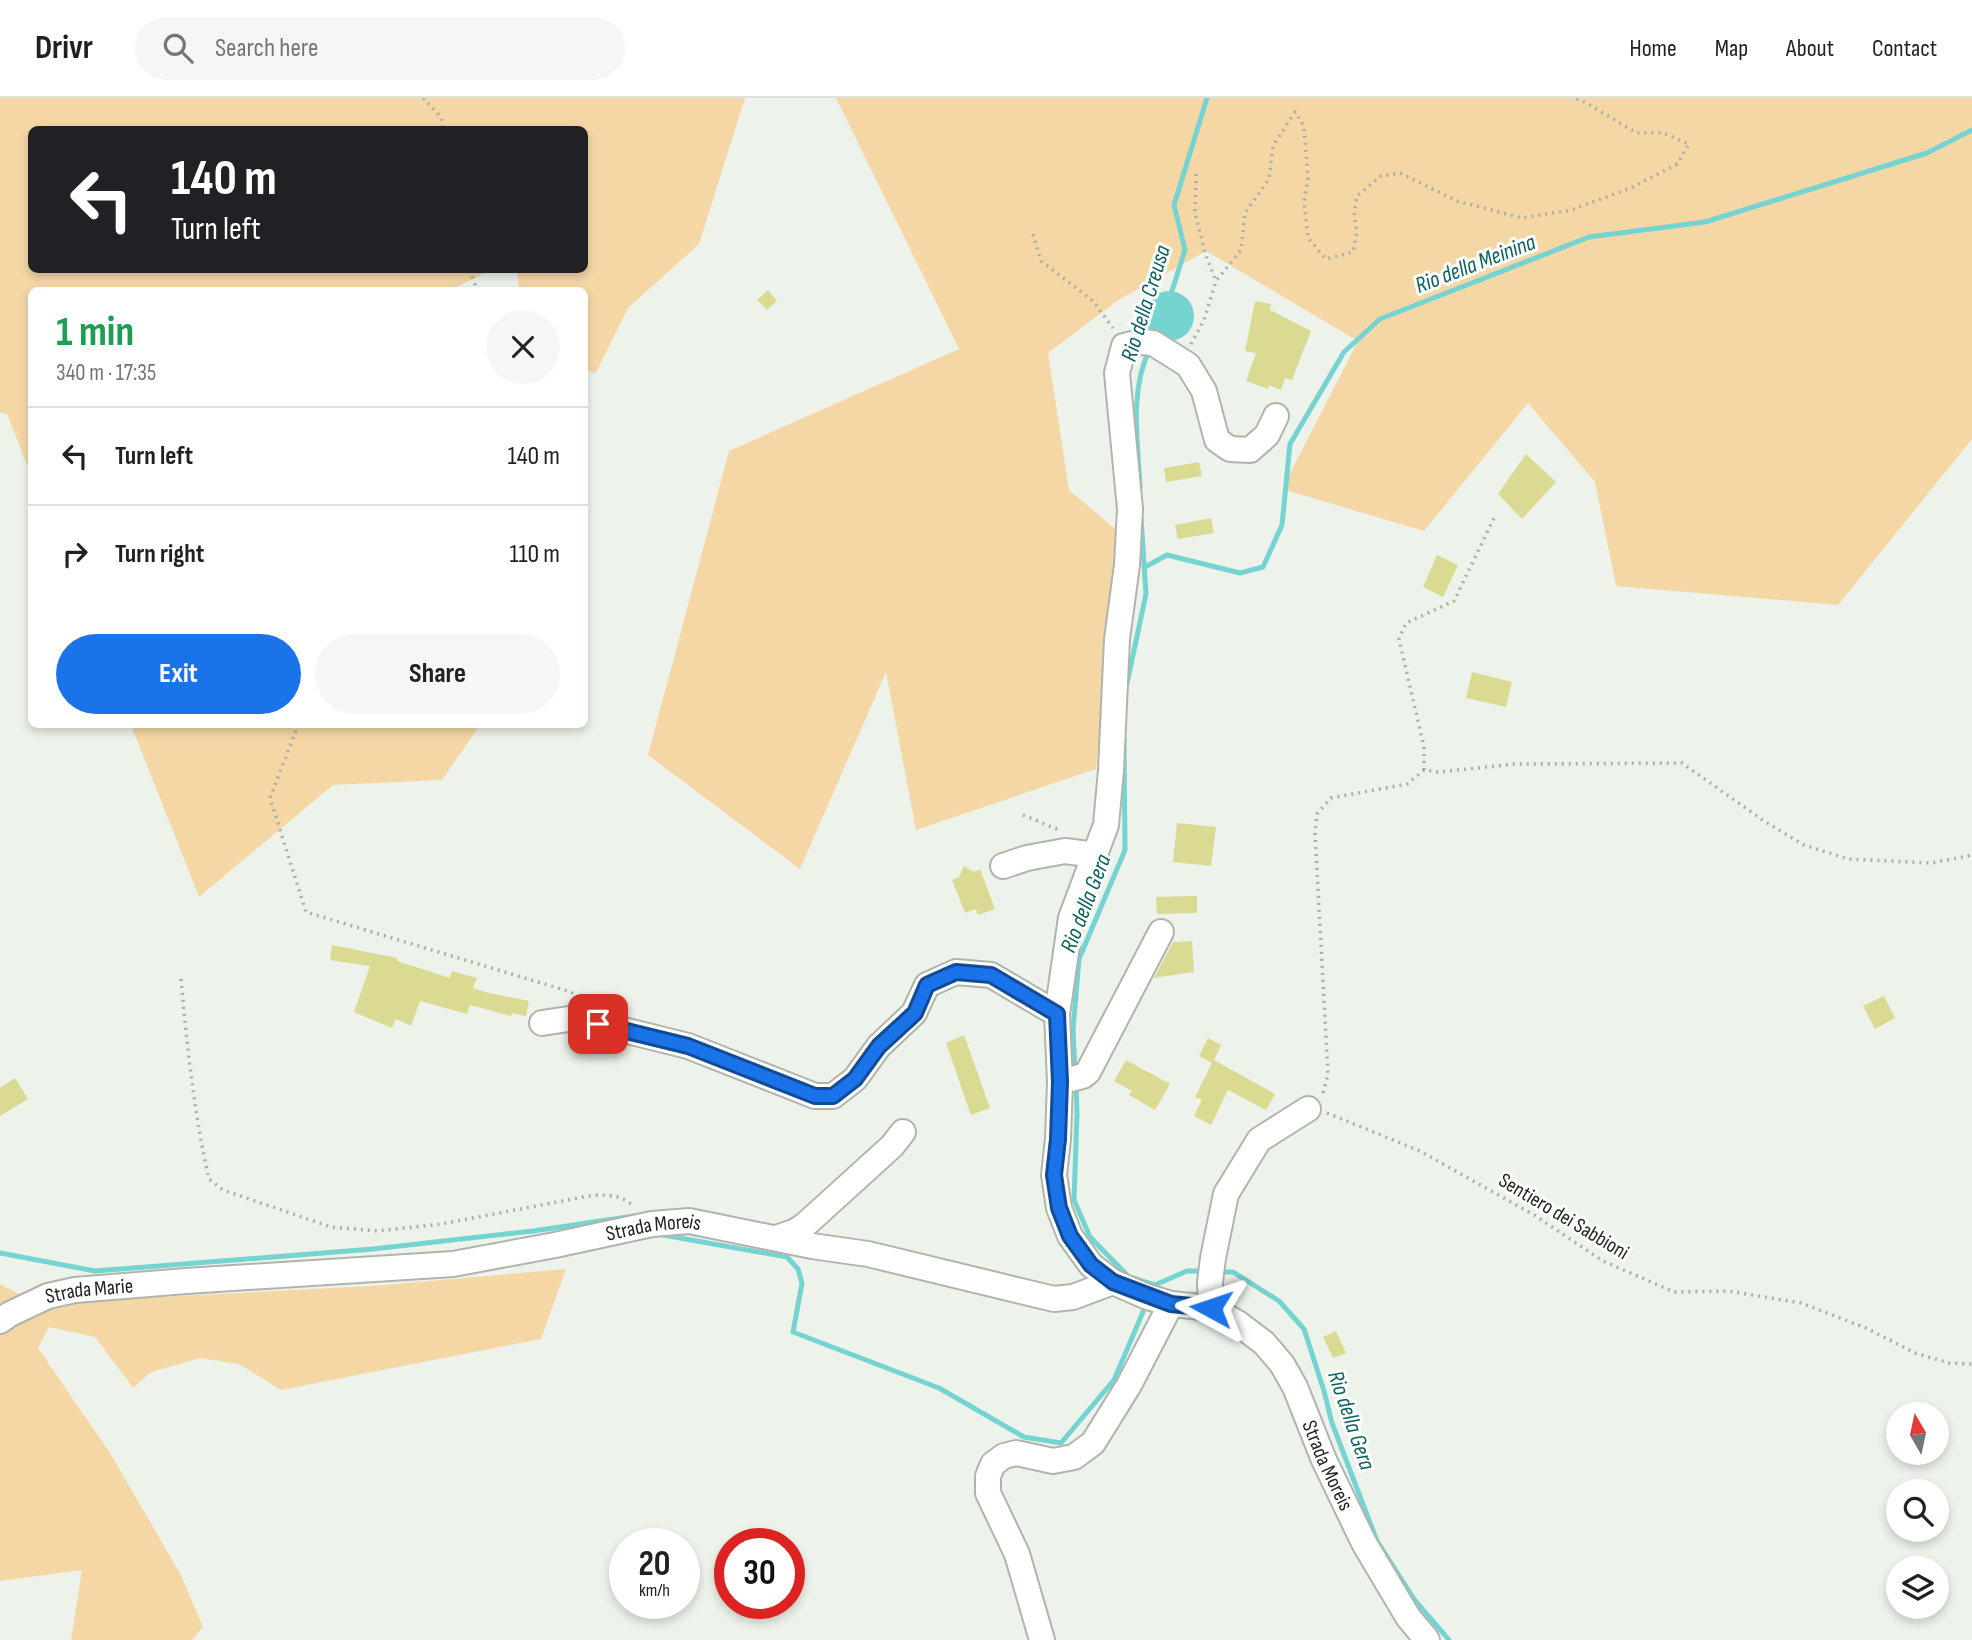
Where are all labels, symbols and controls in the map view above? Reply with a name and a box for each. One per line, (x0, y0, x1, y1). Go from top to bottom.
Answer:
search box (135, 17, 625, 80)
text: Drivr (35, 28, 93, 68)
icon: search (159, 29, 197, 67)
text: Search here (215, 33, 318, 64)
text: Home (1629, 34, 1677, 63)
text: Map (1715, 34, 1748, 63)
text: About (1786, 34, 1834, 63)
text: Contact (1872, 34, 1937, 63)
text: 140 m (171, 150, 277, 209)
icon: left (56, 154, 147, 245)
text: Turn left (171, 210, 261, 249)
water label: Rio della Meinina (1411, 228, 1540, 300)
water label: Rio della Creusa (1115, 241, 1177, 365)
text: 1 min (56, 307, 134, 358)
button: close (486, 310, 560, 384)
text: 340 m · 17:35 (56, 359, 156, 387)
icon: left (56, 437, 94, 475)
text: Turn left (115, 441, 193, 472)
text: 140 m (508, 441, 560, 472)
icon: right (56, 535, 94, 573)
text: Turn right (115, 539, 204, 570)
text: 110 m (509, 539, 560, 570)
button: Exit (56, 634, 301, 714)
button: Share (315, 634, 560, 714)
water label: Rio della Gera (1054, 850, 1118, 956)
pin (568, 994, 628, 1054)
icon: arrive (579, 1005, 617, 1043)
street label: Sentiero dei Sabbioni (1494, 1168, 1633, 1265)
street label: Strada Moreis (604, 1209, 703, 1247)
position arrow (1174, 1271, 1248, 1345)
street label: Strada Marie (43, 1273, 134, 1309)
water label: Rio della Gera (1321, 1367, 1381, 1474)
north arrow (1886, 1402, 1950, 1465)
map controls (1886, 1402, 1949, 1619)
street label: Strada Moreis (1297, 1417, 1358, 1515)
button: search (1886, 1479, 1949, 1542)
speed limit sign: 30 (714, 1528, 805, 1619)
text: 20 (639, 1543, 671, 1586)
button: layers (1886, 1556, 1949, 1619)
text: km/h (639, 1580, 670, 1601)

